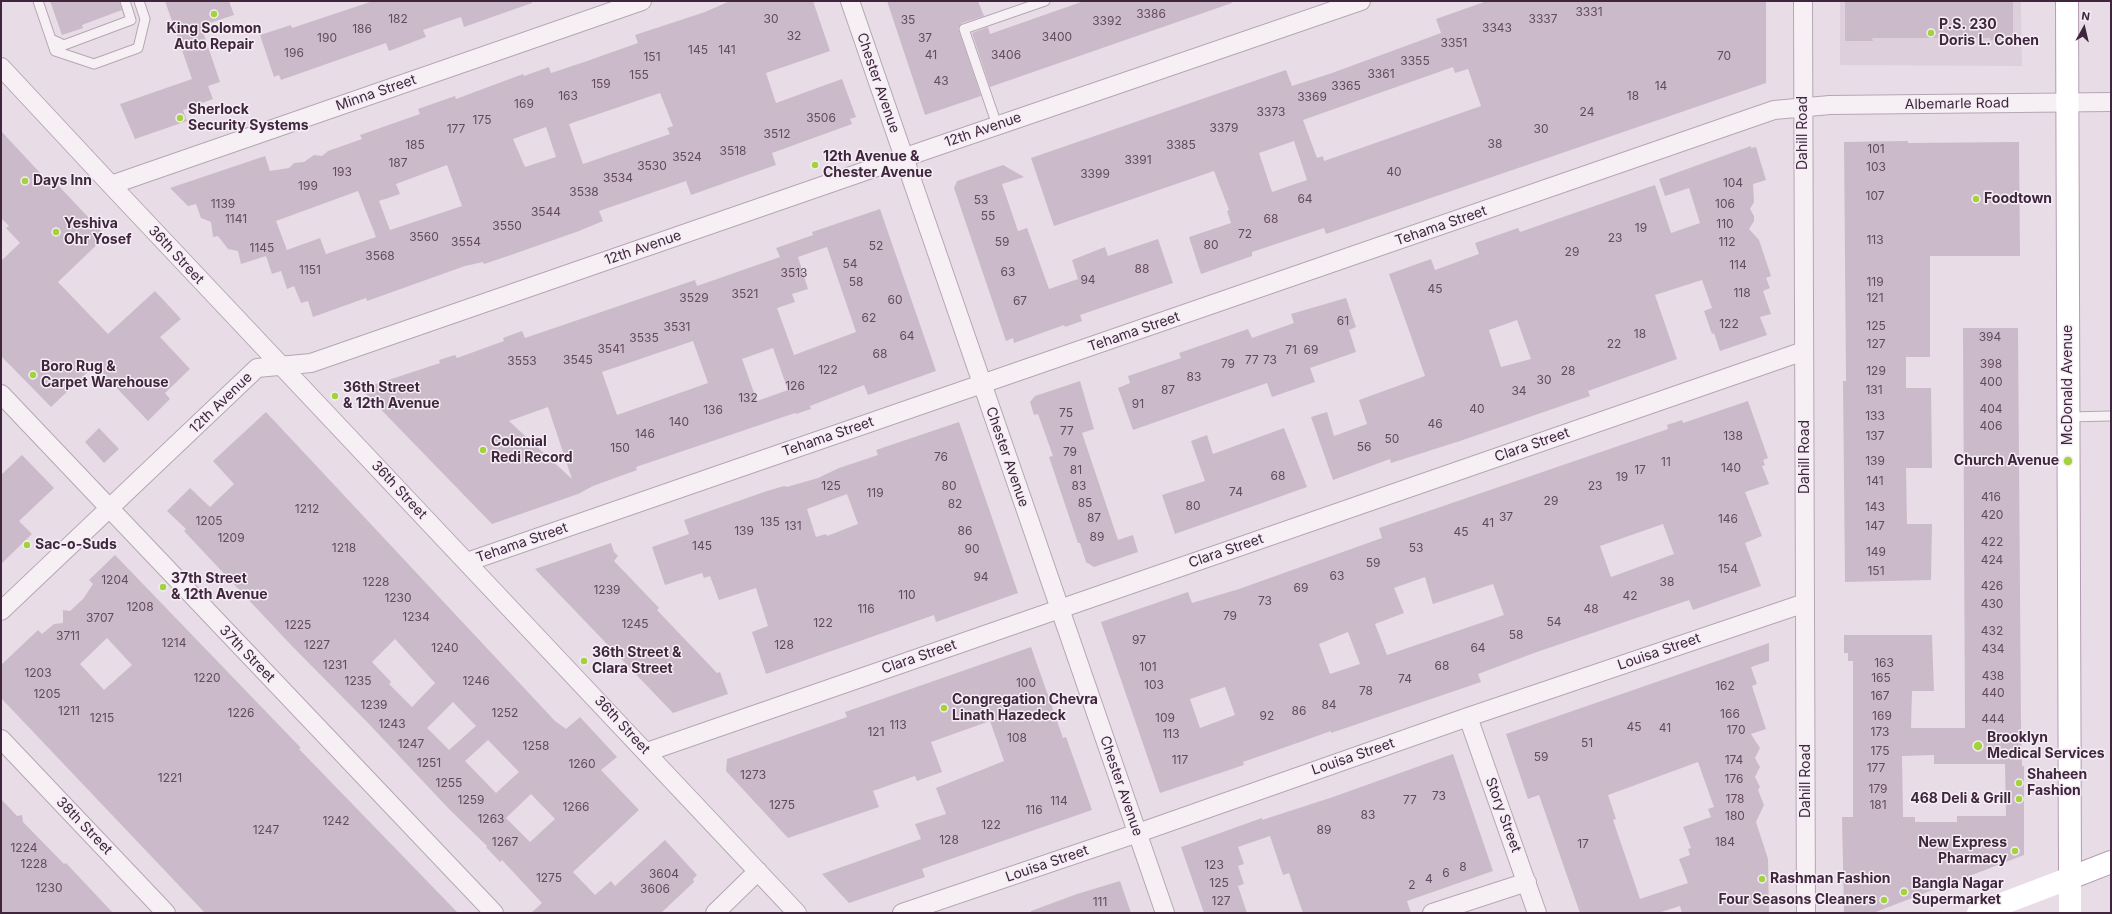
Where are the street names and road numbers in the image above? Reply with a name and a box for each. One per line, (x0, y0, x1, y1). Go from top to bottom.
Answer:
street label: Chester Avenue (853, 31, 903, 135)
street label: Minna Street (334, 71, 418, 115)
street label: Albemarle Road (1905, 95, 2009, 113)
street label: Dahill Road (1795, 96, 1811, 170)
street label: 12th Avenue (942, 109, 1024, 151)
street label: Tehama Street (1393, 202, 1489, 250)
street label: 36th Street (145, 222, 207, 288)
street label: 12th Avenue (602, 227, 684, 269)
street label: Tehama Street (1086, 308, 1182, 356)
street label: McDonald Avenue (2060, 325, 2076, 445)
street label: 12th Avenue (186, 369, 256, 437)
street label: Chester Avenue (982, 405, 1032, 509)
street label: Tehama Street (780, 413, 876, 461)
street label: Dahill Road (1797, 420, 1813, 494)
street label: Clara Street (1492, 424, 1572, 466)
street label: 36th Street (368, 457, 430, 523)
street label: Tehama Street (474, 519, 570, 567)
street label: Clara Street (1186, 530, 1266, 572)
street label: 37th Street (216, 622, 278, 686)
street label: Louisa Street (1615, 630, 1703, 674)
street label: Clara Street (879, 636, 959, 678)
street label: 36th Street (591, 692, 653, 758)
street label: Chester Avenue (1096, 734, 1146, 838)
street label: Louisa Street (1309, 735, 1397, 779)
street label: Dahill Road (1798, 744, 1814, 818)
street label: Story Street (1482, 775, 1524, 855)
street label: 38th Street (52, 794, 116, 858)
street label: Louisa Street (1003, 842, 1091, 886)

